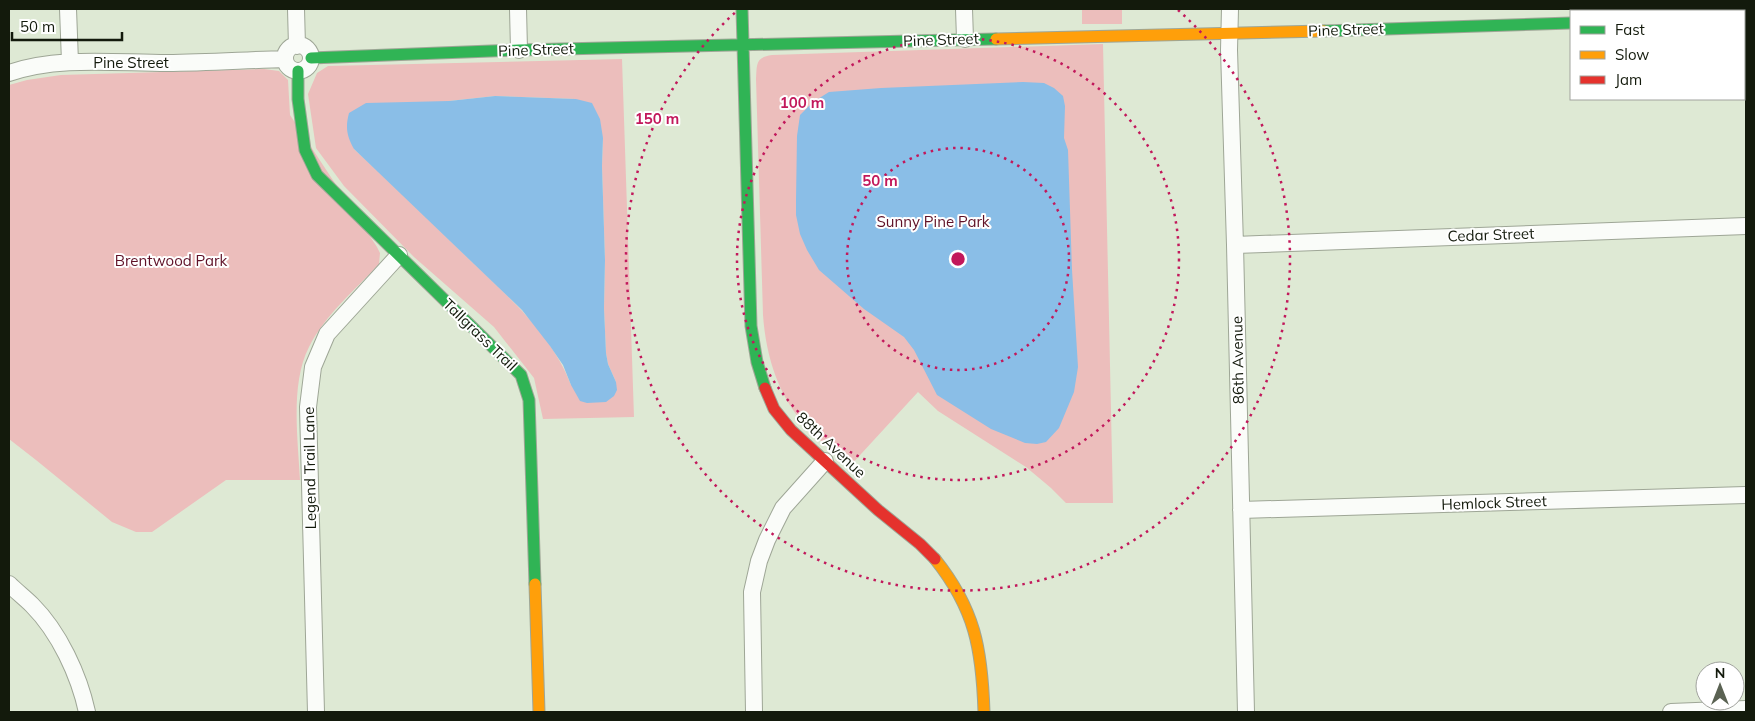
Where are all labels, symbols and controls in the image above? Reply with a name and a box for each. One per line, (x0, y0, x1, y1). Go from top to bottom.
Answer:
scale bar (12, 10, 122, 42)
legend (1570, 10, 1745, 100)
text: 50 m (20, 17, 55, 36)
street label: Pine Street (1308, 19, 1384, 40)
text: Fast (1615, 20, 1645, 39)
street label: Pine Street (903, 29, 979, 50)
street label: Pine Street (498, 39, 574, 60)
text: Slow (1615, 45, 1649, 64)
street label: Pine Street (93, 53, 169, 72)
text: Jam (1615, 70, 1642, 89)
text: 100 m (780, 93, 824, 112)
text: 150 m (635, 109, 679, 128)
text: 50 m (862, 171, 898, 190)
park label: Sunny Pine Park (876, 212, 990, 231)
street label: Cedar Street (1447, 223, 1535, 246)
centre of rings (949, 250, 967, 268)
park label: Brentwood Park (115, 251, 227, 270)
street label: Tallgrass Trail (439, 295, 521, 375)
street label: 86th Avenue (1227, 316, 1248, 404)
street label: Legend Trail Lane (299, 407, 320, 529)
street label: 88th Avenue (793, 408, 870, 482)
street label: Hemlock Street (1441, 491, 1547, 514)
north arrow (1695, 661, 1745, 711)
text: N (1715, 664, 1725, 682)

